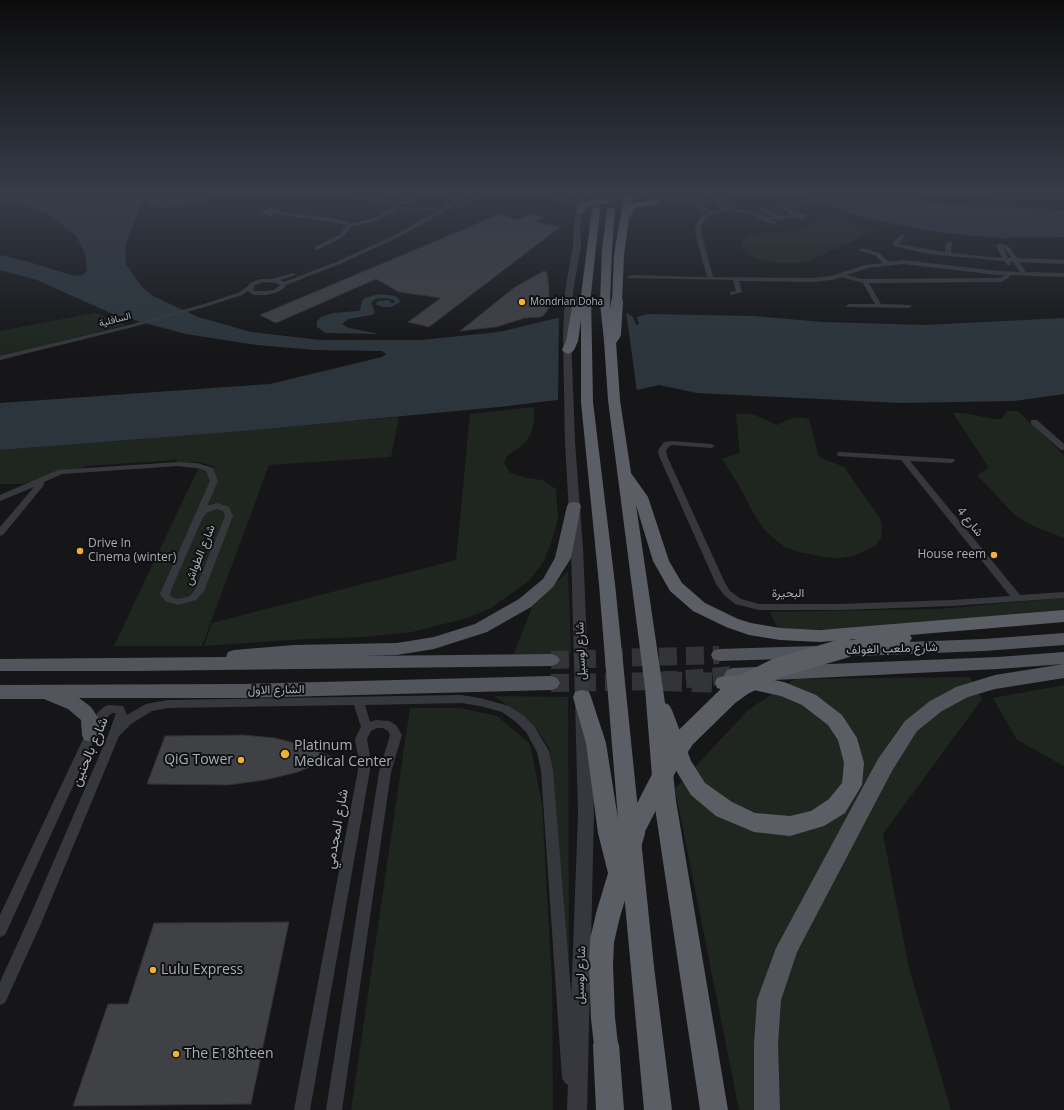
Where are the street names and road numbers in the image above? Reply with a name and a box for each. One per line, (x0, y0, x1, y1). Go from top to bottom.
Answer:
street label: السافلية (98, 310, 132, 330)
street label: شارع 4 (954, 504, 986, 540)
street label: شارع الطواش (181, 523, 219, 587)
street label: البحيرة (772, 587, 804, 601)
street label: شارع لوسيل (573, 622, 589, 680)
street label: شارع ملعب الغولف (846, 640, 938, 658)
street label: الشارع الاول (247, 682, 305, 698)
street label: شارع بالحنين (68, 715, 112, 789)
street label: شارع المجدمي (322, 788, 352, 870)
street label: شارع لوسيل (573, 946, 589, 1004)

